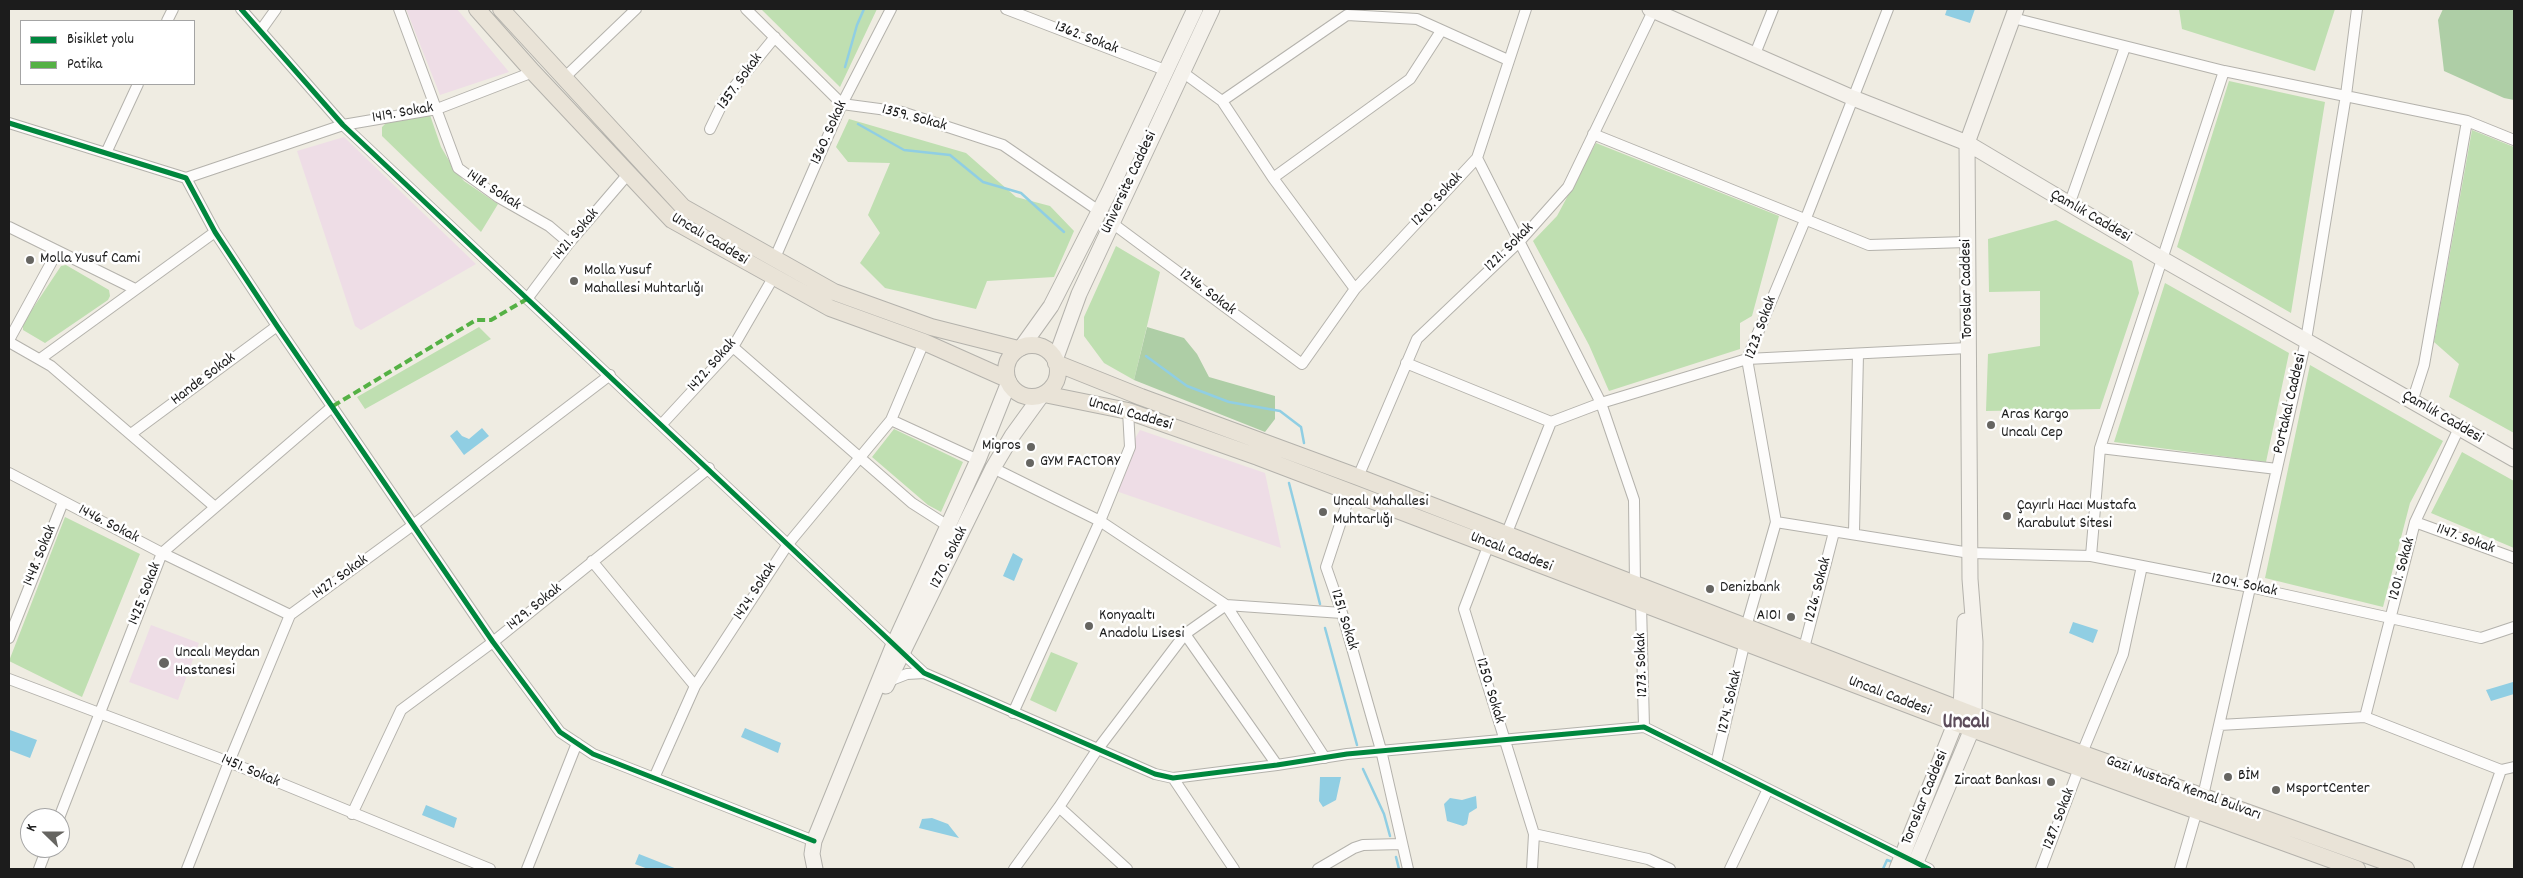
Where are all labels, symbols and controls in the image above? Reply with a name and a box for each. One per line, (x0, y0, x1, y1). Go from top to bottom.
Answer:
street label: 1362. Sokak (1051, 18, 1121, 60)
legend (20, 20, 195, 85)
text: Bisiklet yolu (67, 29, 134, 51)
street label: 1357. Sokak (714, 50, 768, 114)
text: Patika (67, 54, 102, 76)
street label: 1360. Sokak (807, 98, 853, 168)
street label: 1419. Sokak (371, 99, 435, 129)
street label: 1359. Sokak (879, 101, 949, 137)
street label: Universite Caddesi (1098, 129, 1162, 237)
street label: 1418. Sokak (462, 166, 524, 216)
street label: 1240. Sokak (1408, 169, 1468, 231)
street label: Çamlık Caddesi (2046, 186, 2134, 248)
street label: 1421. Sokak (550, 205, 604, 265)
street label: Uncalı Caddesi (667, 209, 751, 271)
street label: 1221. Sokak (1481, 219, 1539, 277)
street label: Toroslar Caddesi (1958, 239, 1978, 339)
place label: Molla Yusuf Cami (40, 250, 140, 270)
marker: Molla Yusuf Cami (24, 254, 36, 266)
place label: Molla Yusuf Mahallesi Muhtarlığı (584, 262, 703, 300)
street label: 1246. Sokak (1175, 265, 1239, 321)
marker: Molla Yusuf Mahallesi Muhtarlığı (568, 275, 580, 287)
street label: 1223. Sokak (1742, 294, 1782, 362)
street label: 1422. Sokak (684, 335, 742, 397)
street label: Hande Sokak (168, 349, 240, 411)
street label: Portakal Caddesi (2270, 352, 2312, 456)
street label: Çamlık Caddesi (2398, 387, 2486, 449)
street label: Uncalı Caddesi (1086, 394, 1174, 436)
place label: Aras Kargo Uncalı Cep (2001, 406, 2069, 444)
marker: Aras Kargo Uncalı Cep (1985, 419, 1997, 431)
place label: Migros (982, 437, 1021, 457)
marker: Migros (1025, 441, 1037, 453)
place label: GYM FACTORY (1040, 453, 1120, 473)
marker: GYM FACTORY (1024, 457, 1036, 469)
place label: Uncalı Mahallesi Muhtarlığı (1333, 493, 1428, 531)
place label: Çayırlı Hacı Mustafa Karabulut Sitesi (2017, 497, 2136, 535)
street label: 1446. Sokak (74, 502, 142, 548)
marker: Uncalı Mahallesi Muhtarlığı (1317, 506, 1329, 518)
marker: Çayırlı Hacı Mustafa Karabulut Sitesi (2001, 510, 2013, 522)
street label: 1147. Sokak (2433, 521, 2497, 559)
street label: 1448. Sokak (20, 523, 62, 589)
street label: 1270. Sokak (927, 524, 973, 592)
street label: Uncalı Caddesi (1467, 529, 1555, 577)
street label: 1201. Sokak (2385, 536, 2421, 602)
street label: 1427. Sokak (309, 551, 373, 605)
street label: 1226. Sokak (1801, 555, 1837, 625)
street label: 1425. Sokak (125, 560, 167, 628)
street label: 1424. Sokak (730, 560, 782, 624)
street label: 1204. Sokak (2209, 570, 2279, 602)
place label: Denizbank (1720, 579, 1780, 599)
street label: 1429. Sokak (503, 580, 567, 636)
marker: Denizbank (1704, 583, 1716, 595)
street label: 1251. Sokak (1325, 587, 1361, 653)
place label: Konyaaltı Anadolu Lisesi (1099, 607, 1185, 645)
place label: A101 (1757, 607, 1781, 627)
marker: A101 (1785, 611, 1797, 623)
marker: Konyaaltı Anadolu Lisesi (1083, 620, 1095, 632)
street label: 1273. Sokak (1632, 632, 1654, 698)
place label: Uncalı Meydan Hastanesi (175, 644, 260, 682)
marker: Uncalı Meydan Hastanesi (157, 656, 171, 670)
street label: 1250. Sokak (1470, 656, 1508, 726)
street label: 1274. Sokak (1714, 668, 1748, 736)
street label: Uncalı Caddesi (1845, 673, 1933, 721)
district label: Uncalı (1943, 711, 1989, 737)
street label: Toroslar Caddesi (1898, 748, 1954, 848)
street label: 1451. Sokak (218, 751, 282, 793)
street label: Gazi Mustafa Kemal Bulvarı (2103, 752, 2263, 826)
place label: BİM (2238, 767, 2259, 787)
marker: BİM (2222, 771, 2234, 783)
place label: Ziraat Bankası (1954, 772, 2041, 792)
marker: Ziraat Bankası (2045, 776, 2057, 788)
place label: MsportCenter (2286, 780, 2370, 800)
marker: MsportCenter (2270, 784, 2282, 796)
street label: 1287. Sokak (2040, 786, 2080, 852)
north arrow (20, 808, 70, 858)
text: K (22, 821, 43, 835)

